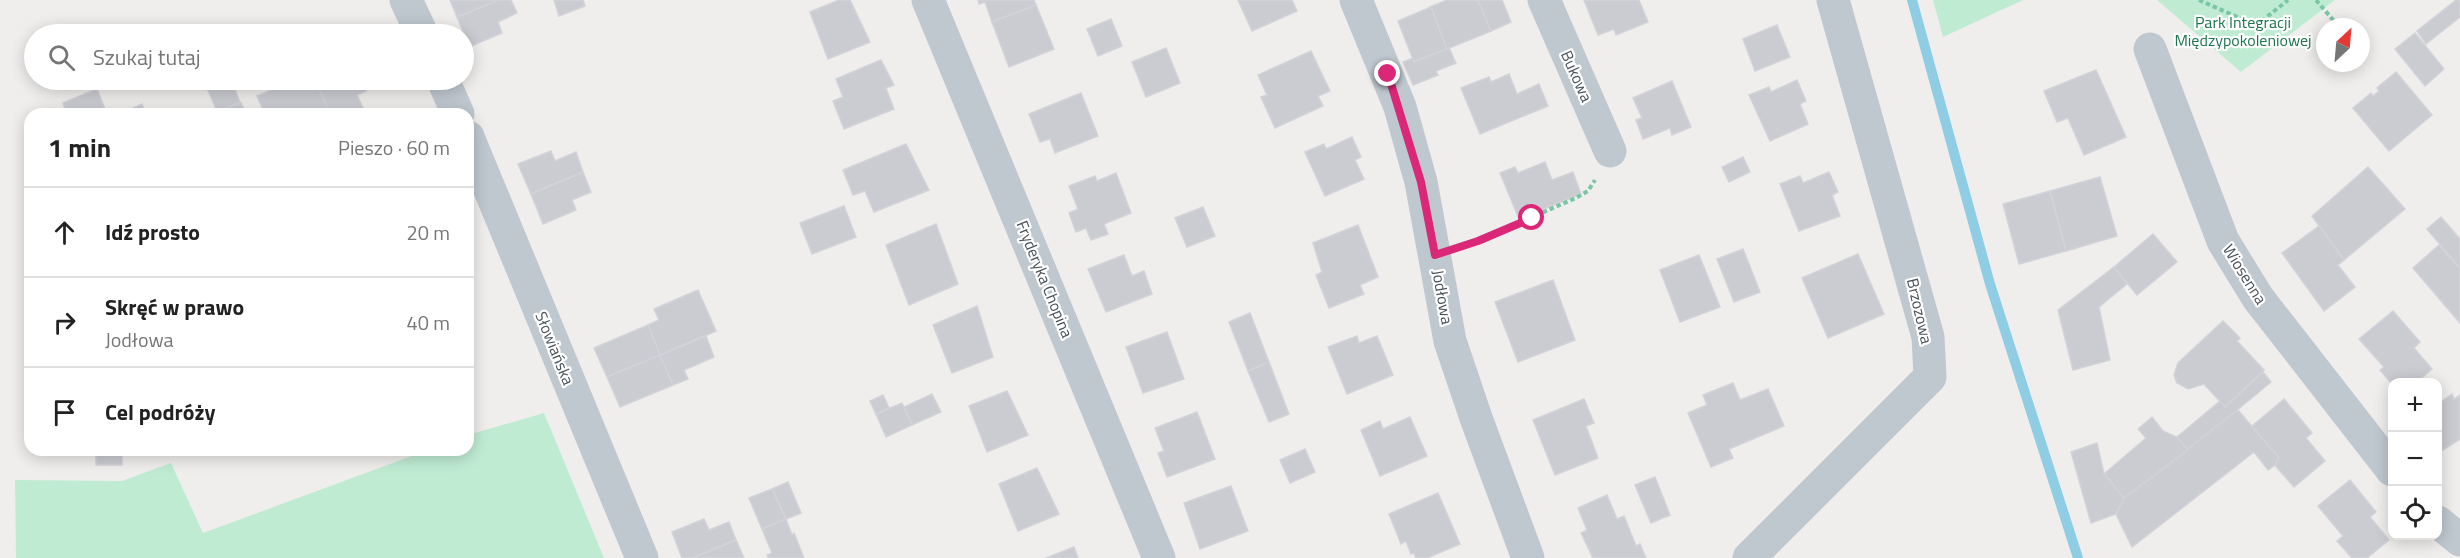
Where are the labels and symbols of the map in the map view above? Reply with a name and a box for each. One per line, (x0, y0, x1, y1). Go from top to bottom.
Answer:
park label: Park Integracji Międzypokoleniowej (2174, 10, 2312, 52)
north arrow (2316, 18, 2370, 72)
street label: Bukowa (1555, 46, 1599, 106)
route end (1374, 60, 1400, 86)
route start (1518, 204, 1544, 230)
street label: Fryderyka Chopina (1011, 217, 1079, 341)
street label: Wiosenna (2217, 239, 2273, 309)
street label: Jodłowa (1426, 268, 1460, 326)
street label: Brzozowa (1901, 276, 1939, 346)
street label: Słowiańska (529, 308, 581, 388)

